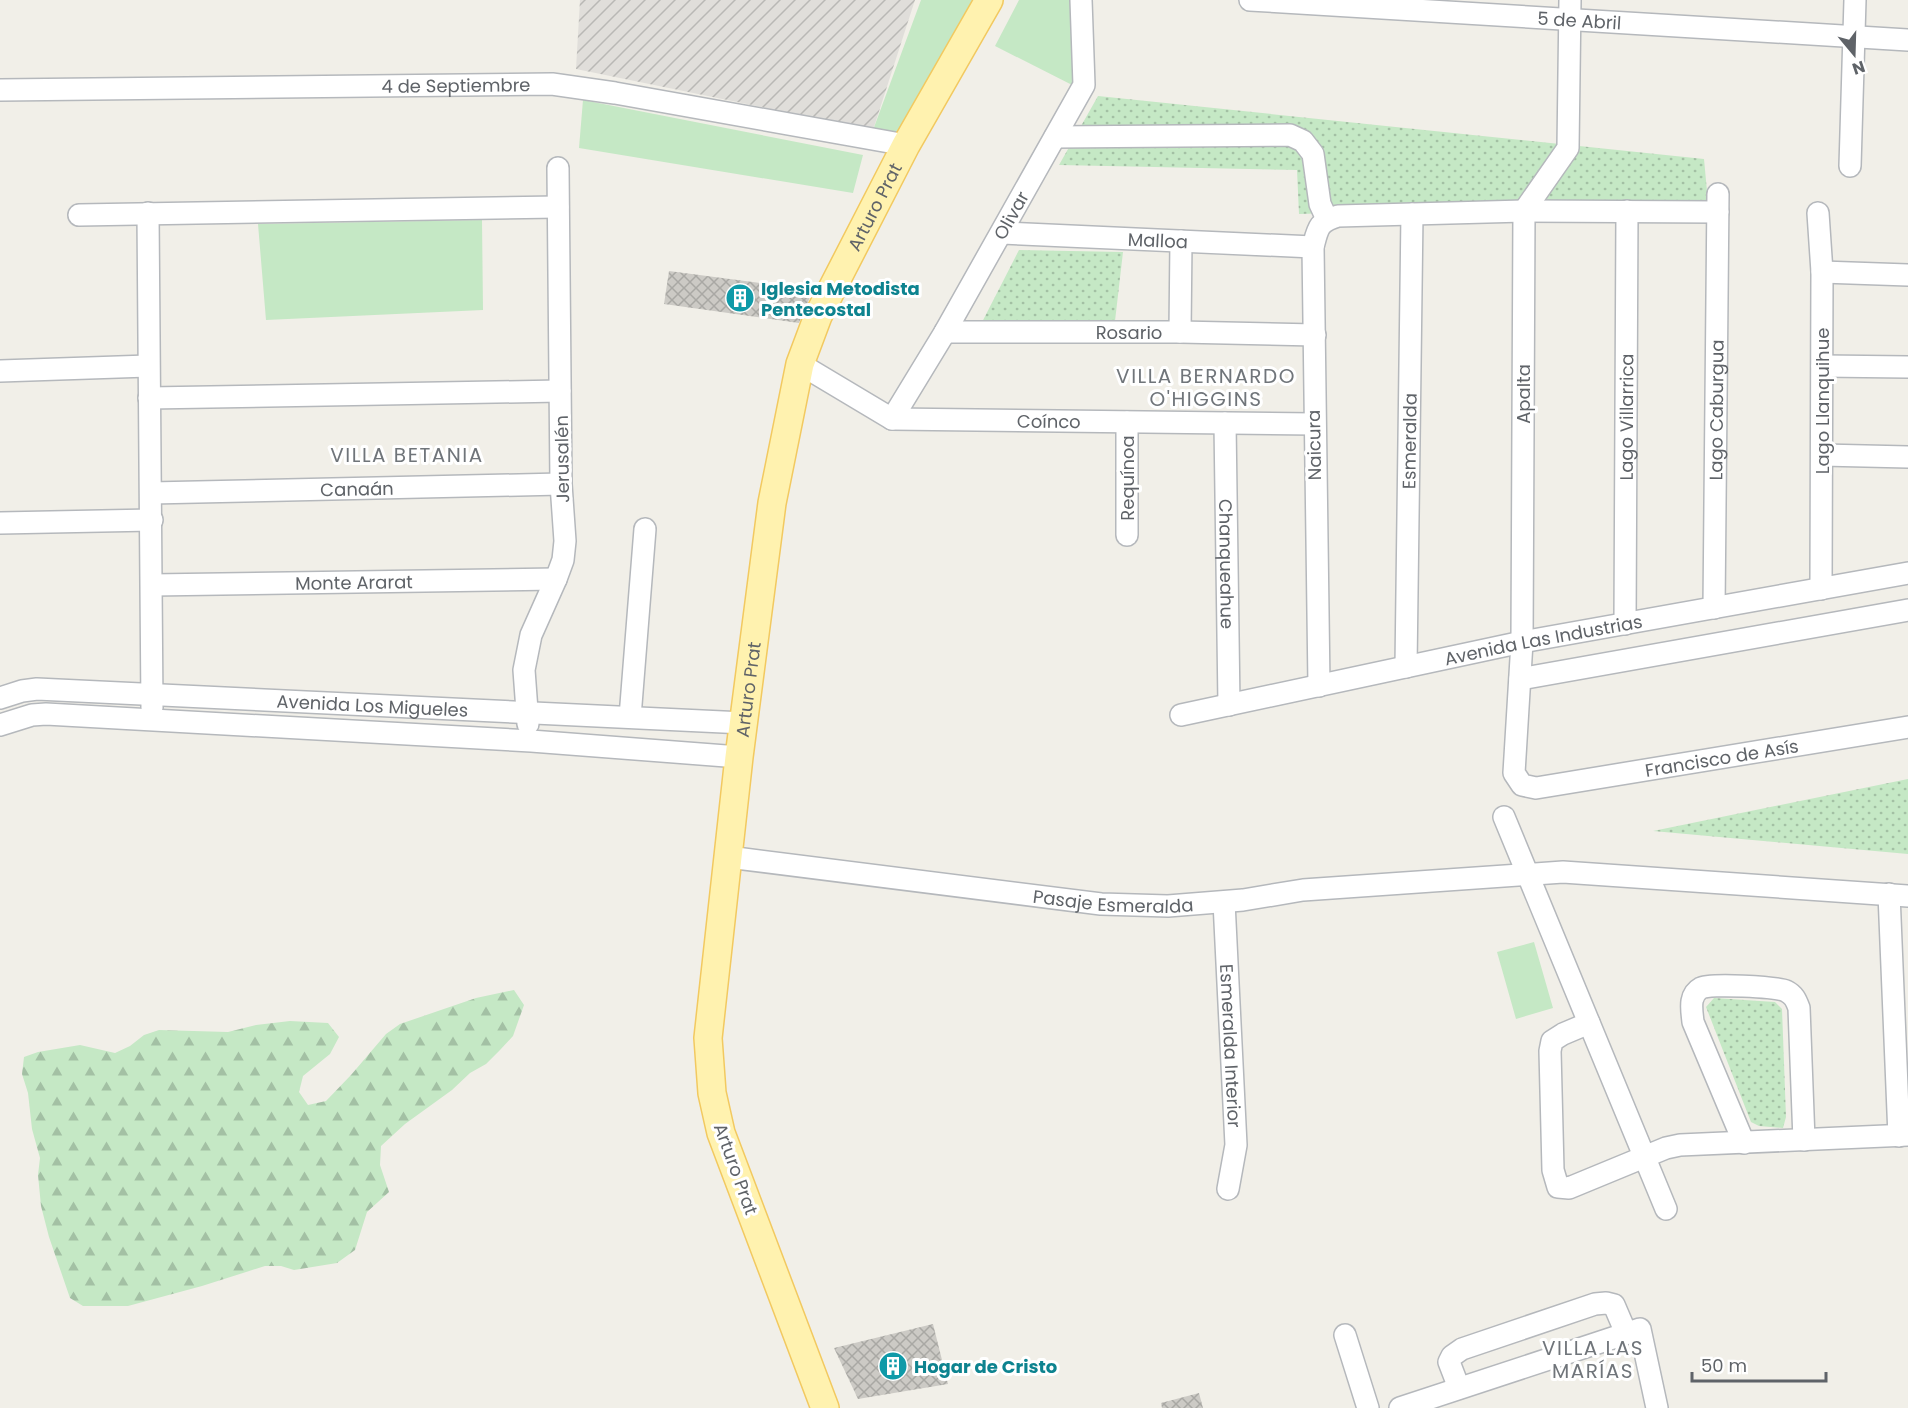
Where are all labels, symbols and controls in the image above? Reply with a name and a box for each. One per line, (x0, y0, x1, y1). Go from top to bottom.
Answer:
street label: 5 de Abril (1537, 5, 1622, 35)
north arrow (1824, 24, 1884, 84)
text: N (1849, 55, 1868, 81)
street label: 4 de Septiembre (381, 72, 531, 98)
street label: Arturo Prat (841, 158, 907, 255)
street label: Olivar (987, 186, 1035, 244)
street label: Malloa (1127, 226, 1188, 254)
place label: Iglesia Metodista Pentecostal (761, 276, 920, 322)
building icon: Iglesia Metodista Pentecostal (724, 282, 756, 314)
street label: Rosario (1096, 320, 1162, 345)
street label: Lago Llanquihue (1810, 328, 1835, 474)
street label: Lago Caburgua (1703, 339, 1729, 481)
street label: Lago Villarrica (1613, 353, 1639, 481)
district label: VILLA BERNARDO O'HIGGINS (1116, 362, 1296, 413)
street label: Apalta (1511, 364, 1536, 424)
street label: Esmeralda (1396, 393, 1422, 489)
street label: Coínco (1017, 408, 1081, 434)
street label: Naicura (1301, 409, 1327, 481)
street label: Jerusalén (549, 415, 575, 503)
street label: Requínoa (1115, 435, 1140, 521)
district label: VILLA BETANIA (330, 441, 484, 469)
street label: Canaán (320, 475, 394, 502)
street label: Chanqueahue (1214, 499, 1240, 629)
street label: Monte Ararat (295, 569, 413, 595)
street label: Avenida Las Industrias (1442, 608, 1644, 671)
street label: Arturo Prat (729, 640, 766, 739)
street label: Avenida Los Migueles (276, 688, 469, 722)
street label: Francisco de Asís (1643, 733, 1800, 782)
street label: Pasaje Esmeralda (1032, 883, 1194, 919)
street label: Esmeralda Interior (1215, 963, 1248, 1129)
street label: Arturo Prat (708, 1120, 764, 1218)
district label: VILLA LAS MARÍAS (1542, 1334, 1644, 1385)
scale bar (1692, 1345, 1826, 1383)
building icon: Hogar de Cristo (877, 1350, 909, 1382)
text: 50 m (1701, 1353, 1747, 1378)
place label: Hogar de Cristo (914, 1354, 1057, 1379)

